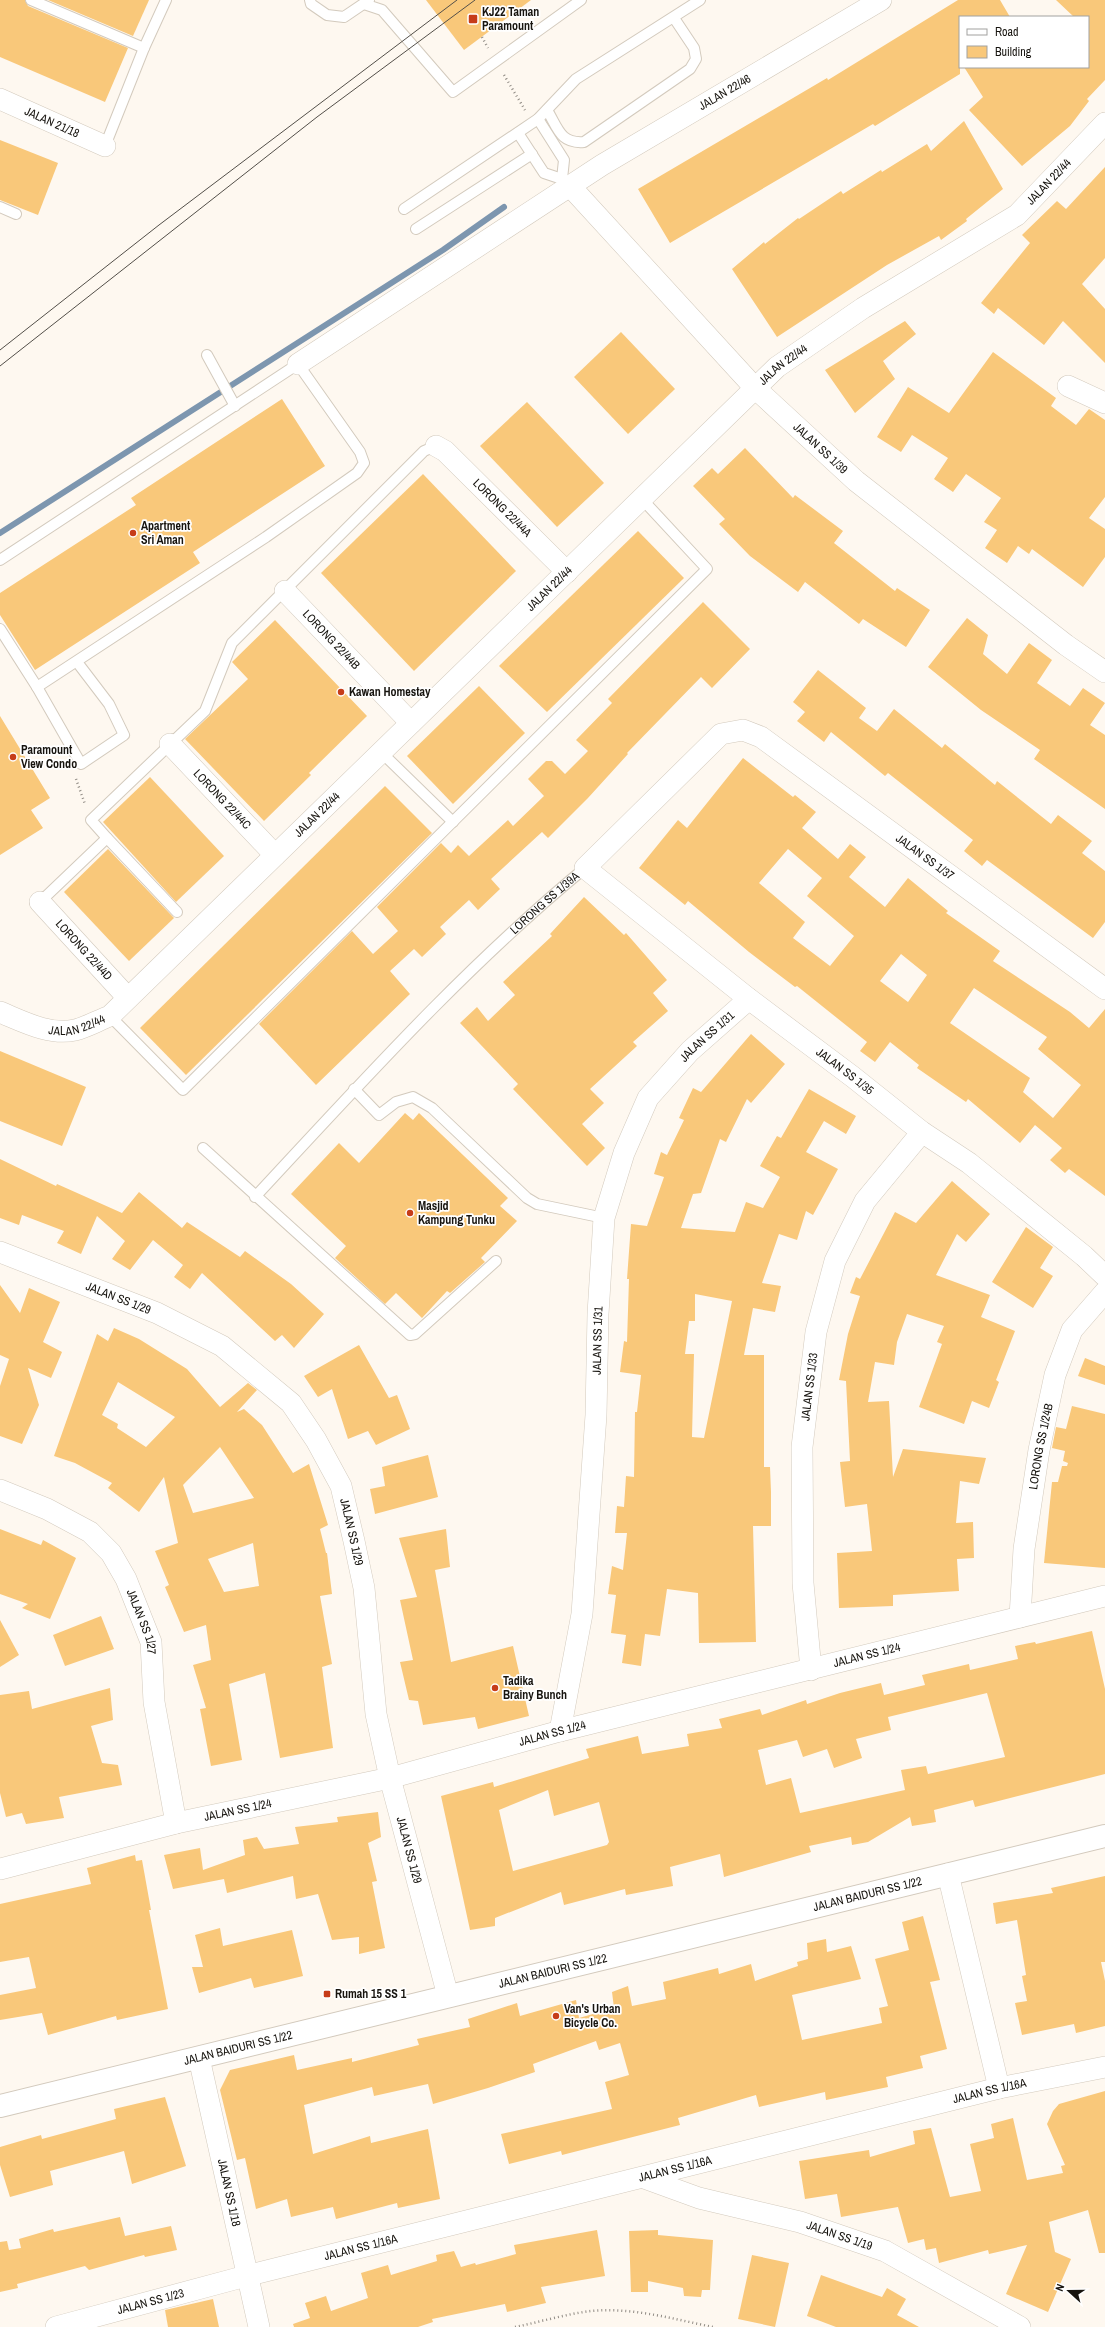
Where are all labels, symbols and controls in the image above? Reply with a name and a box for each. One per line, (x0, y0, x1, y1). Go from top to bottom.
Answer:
place label: KJ22 Taman Paramount (482, 4, 539, 34)
marker: KJ22 Taman Paramount (467, 13, 479, 25)
legend (959, 16, 1089, 68)
text: Road (995, 24, 1019, 40)
text: Building (995, 44, 1032, 60)
street label: JALAN 22/46 (696, 71, 754, 114)
street label: JALAN 21/18 (22, 103, 82, 141)
street label: JALAN 22/44 (1023, 155, 1075, 208)
street label: JALAN 22/44 (755, 340, 811, 389)
street label: JALAN SS 1/39 (790, 419, 851, 477)
street label: LORONG 22/44A (469, 475, 535, 541)
place label: Apartment Sri Aman (141, 518, 191, 548)
marker: Apartment Sri Aman (128, 528, 138, 538)
street label: JALAN 22/44 (523, 562, 576, 615)
street label: LORONG 22/44B (299, 606, 364, 673)
place label: Kawan Homestay (349, 684, 431, 700)
marker: Kawan Homestay (336, 687, 346, 697)
place label: Paramount View Condo (21, 742, 77, 772)
marker: Paramount View Condo (8, 752, 18, 762)
street label: LORONG 22/44C (190, 766, 255, 833)
street label: JALAN 22/44 (291, 788, 344, 841)
street label: JALAN SS 1/37 (893, 830, 958, 884)
street label: LORONG SS 1/39A (507, 868, 583, 938)
street label: LORONG 22/44D (52, 916, 116, 984)
street label: JALAN SS 1/31 (676, 1007, 738, 1065)
street label: JALAN 22/44 (47, 1011, 108, 1039)
street label: JALAN SS 1/35 (813, 1044, 877, 1099)
place label: Masjid Kampung Tunku (418, 1198, 495, 1228)
marker: Masjid Kampung Tunku (405, 1208, 415, 1218)
street label: JALAN SS 1/29 (84, 1278, 153, 1318)
street label: JALAN SS 1/31 (589, 1305, 606, 1375)
street label: JALAN SS 1/33 (797, 1352, 821, 1422)
street label: LORONG SS 1/24B (1025, 1402, 1057, 1491)
street label: JALAN SS 1/29 (336, 1497, 367, 1567)
street label: JALAN SS 1/27 (123, 1587, 160, 1655)
street label: JALAN SS 1/24 (832, 1639, 902, 1671)
place label: Tadika Brainy Bunch (503, 1673, 567, 1703)
marker: Tadika Brainy Bunch (490, 1683, 500, 1693)
street label: JALAN SS 1/24 (517, 1717, 588, 1750)
street label: JALAN SS 1/24 (203, 1795, 273, 1825)
street label: JALAN SS 1/29 (393, 1815, 426, 1885)
street label: JALAN BAIDURI SS 1/22 (812, 1873, 923, 1915)
street label: JALAN BAIDURI SS 1/22 (497, 1950, 609, 1992)
place label: Rumah 15 SS 1 (335, 1986, 407, 2002)
marker: Rumah 15 SS 1 (322, 1989, 332, 1999)
place label: Van's Urban Bicycle Co. (564, 2001, 621, 2031)
marker: Van's Urban Bicycle Co. (551, 2011, 561, 2021)
street label: JALAN BAIDURI SS 1/22 (182, 2027, 294, 2069)
street label: JALAN SS 1/16A (951, 2075, 1028, 2107)
street label: JALAN SS 1/16A (637, 2152, 714, 2186)
street label: JALAN SS 1/18 (214, 2158, 244, 2228)
street label: JALAN SS 1/19 (804, 2217, 874, 2254)
street label: JALAN SS 1/16A (322, 2230, 400, 2264)
north arrow (1049, 2271, 1089, 2311)
text: N (1052, 2282, 1067, 2293)
street label: JALAN SS 1/23 (115, 2285, 186, 2318)

